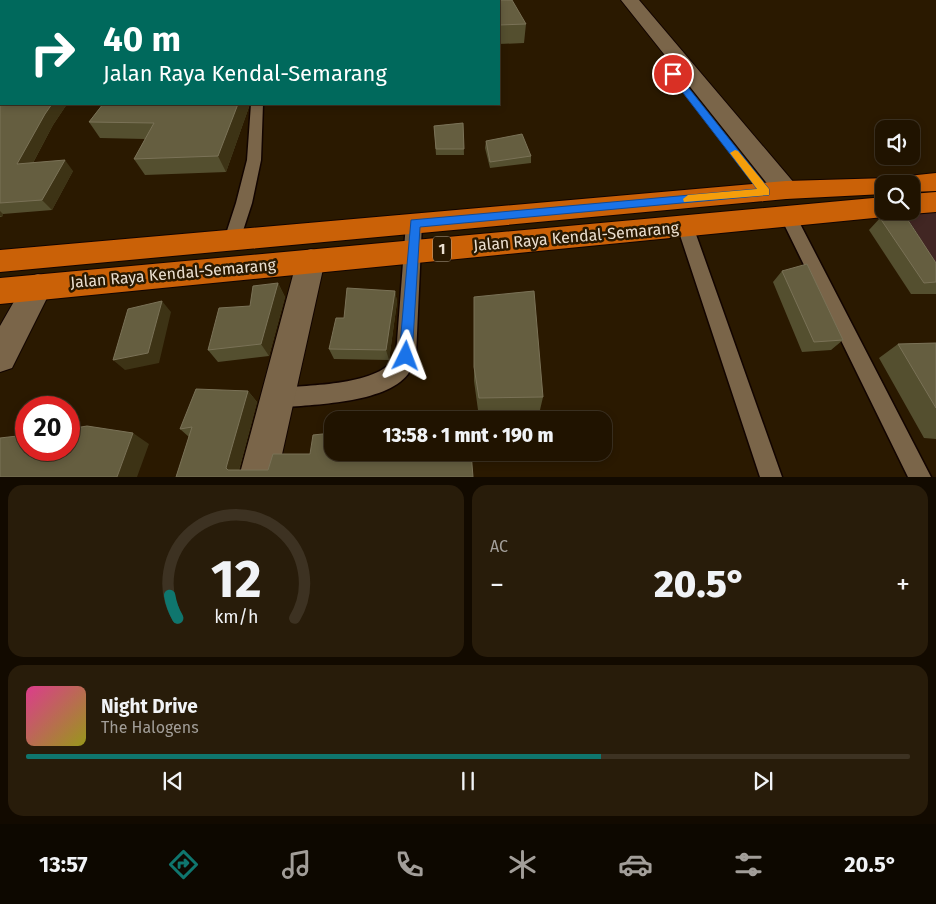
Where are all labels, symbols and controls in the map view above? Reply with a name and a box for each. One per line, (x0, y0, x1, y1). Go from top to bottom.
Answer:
text: 40 m (103, 18, 181, 60)
icon: right (20, 20, 85, 85)
pin (652, 53, 694, 95)
text: Jalan Raya Kendal-Semarang (103, 60, 387, 87)
icon: arrive (659, 60, 687, 88)
map controls (875, 120, 920, 220)
button: sound (875, 120, 920, 165)
button: search (875, 175, 920, 220)
street label: Jalan Raya Kendal-Semarang (472, 218, 680, 255)
road number: 1 (433, 236, 451, 262)
street label: Jalan Raya Kendal-Semarang (69, 255, 277, 292)
position arrow (379, 329, 431, 381)
speed limit sign: 20 (15, 396, 80, 461)
text: 13:58 · 1 mnt · 190 m (383, 424, 553, 447)
text: AC (490, 537, 508, 556)
text: 12 (210, 548, 262, 611)
text: 20.5° (654, 561, 746, 607)
text: − (490, 568, 504, 601)
text: + (896, 568, 910, 601)
text: km/h (214, 606, 258, 628)
text: Night Drive (101, 695, 198, 718)
text: The Halogens (101, 718, 199, 737)
icon: previous (159, 767, 187, 795)
icon: pause (454, 767, 482, 795)
icon: next (749, 767, 777, 795)
icon: directions (166, 847, 201, 882)
icon: music (279, 847, 314, 882)
icon: phone (392, 847, 427, 882)
icon: climate (505, 847, 540, 882)
icon: car (618, 847, 653, 882)
icon: filters (731, 847, 766, 882)
text: 13:57 (39, 851, 88, 878)
text: 20.5° (844, 851, 897, 878)

